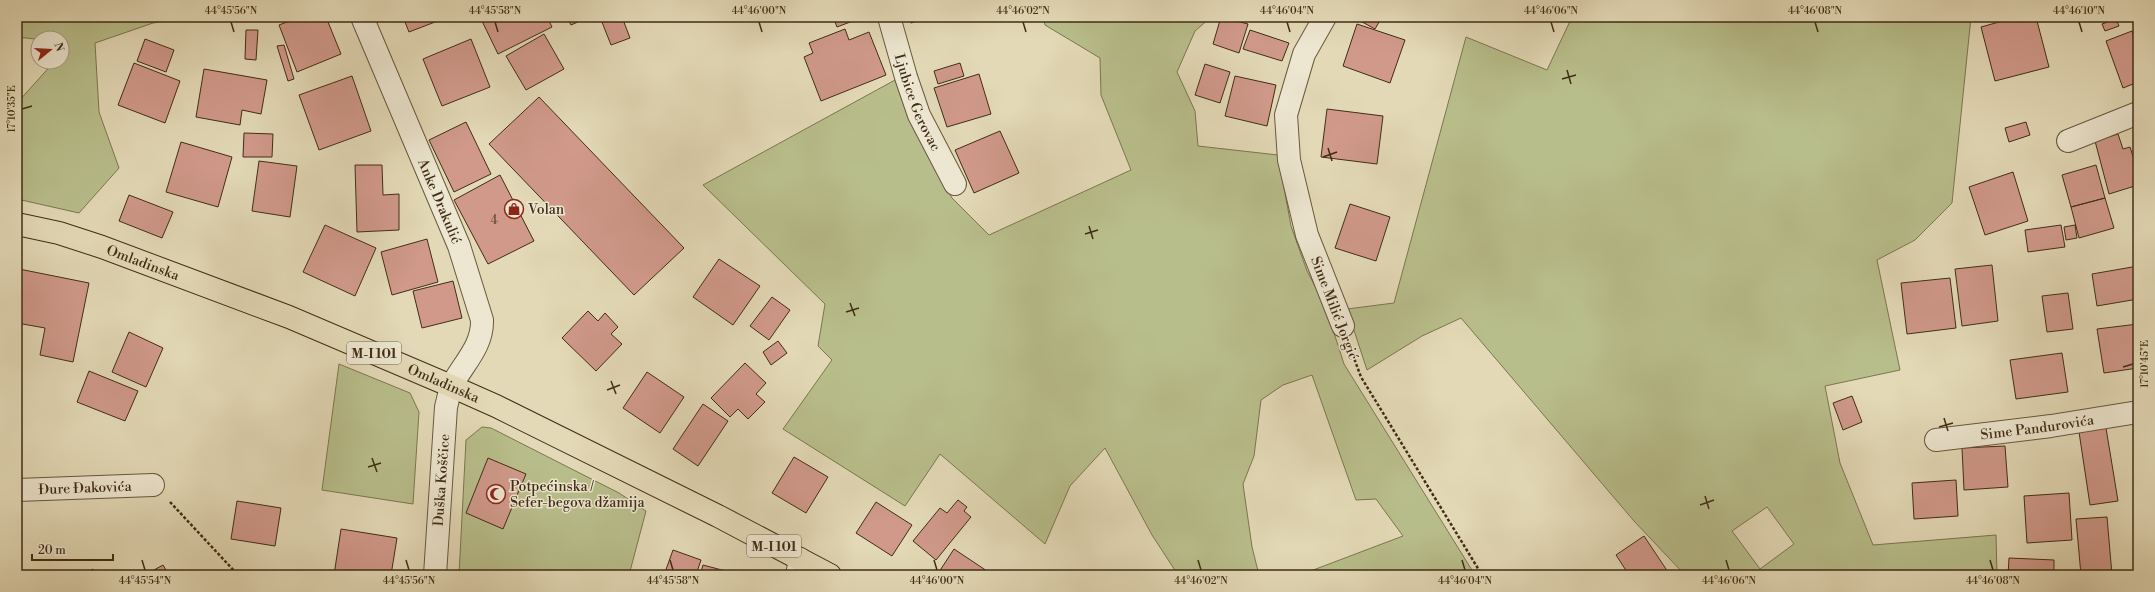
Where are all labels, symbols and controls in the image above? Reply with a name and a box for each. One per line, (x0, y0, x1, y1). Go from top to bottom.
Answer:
text: 44°45'56"N (205, 5, 258, 17)
text: 44°45'58"N (469, 5, 522, 17)
text: 44°46'00"N (732, 5, 787, 17)
text: 44°46'02"N (996, 5, 1050, 17)
text: 44°46'04"N (1260, 5, 1315, 17)
text: 44°46'06"N (1524, 5, 1579, 17)
text: 44°46'08"N (1788, 5, 1843, 17)
text: 44°46'10"N (2053, 5, 2106, 17)
north arrow (30, 30, 70, 70)
text: N (51, 41, 67, 54)
street label: Ljubice Gerovac (890, 52, 944, 154)
text: 17°10'35"E (6, 85, 18, 133)
street label: Anke Drakulić (413, 155, 465, 247)
shop icon: Volan (503, 198, 525, 220)
place label: Volan (527, 201, 565, 219)
house number: 4 (490, 213, 498, 228)
street label: Omladinska (104, 241, 182, 285)
street label: Sime Milić Jorgić (1306, 254, 1362, 363)
text: 17°10'45"E (2139, 340, 2151, 388)
road number: M-I 101 (347, 342, 401, 364)
street label: Omladinska (405, 361, 483, 408)
street label: Sime Pandurovića (1979, 411, 2096, 445)
street label: Duška Koščice (430, 433, 454, 527)
street label: Đure Đakovića (38, 478, 133, 499)
place label: Potpećinska / Sefer-begova džamija (510, 478, 646, 512)
mosque icon: Potpećinska / Sefer-begova džamija (485, 483, 507, 505)
road number: M-I 101 (747, 535, 801, 557)
scale bar (32, 536, 113, 562)
text: 20 m (38, 543, 66, 558)
text: 44°45'54"N (119, 575, 172, 587)
text: 44°45'56"N (383, 575, 436, 587)
text: 44°45'58"N (647, 575, 700, 587)
text: 44°46'00"N (910, 575, 965, 587)
text: 44°46'02"N (1174, 575, 1228, 587)
text: 44°46'04"N (1438, 575, 1493, 587)
text: 44°46'06"N (1702, 575, 1757, 587)
text: 44°46'08"N (1966, 575, 2021, 587)

